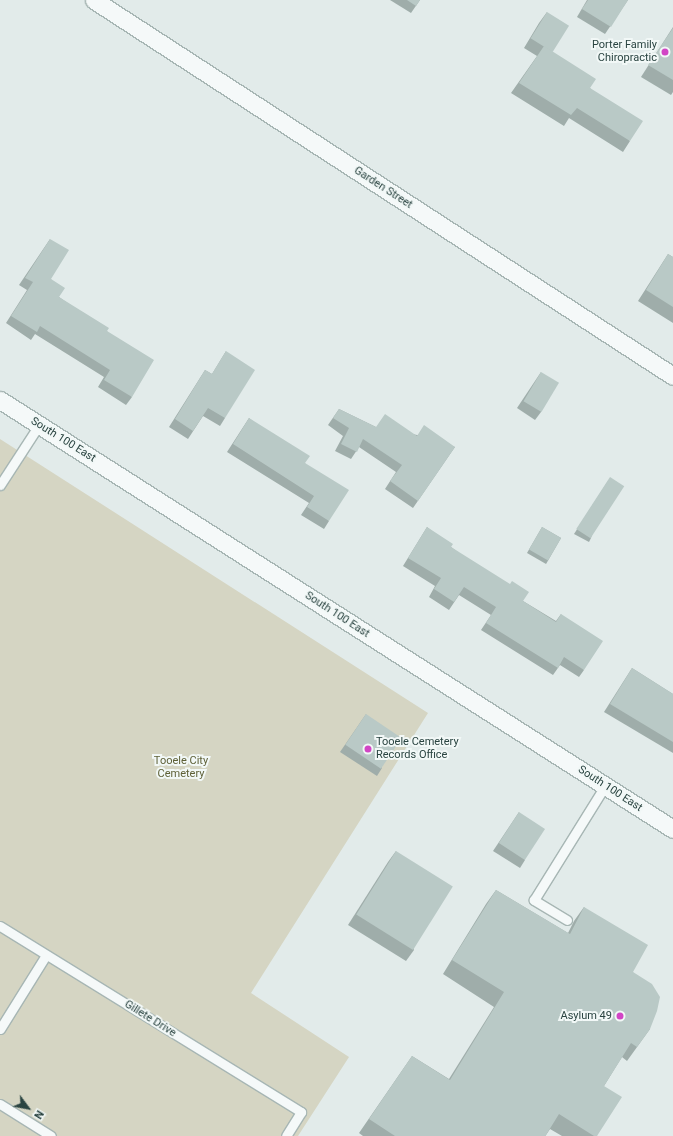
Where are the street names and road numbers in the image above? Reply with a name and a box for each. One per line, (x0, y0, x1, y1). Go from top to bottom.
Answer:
street label: Garden Street (351, 164, 415, 212)
street label: South 100 East (28, 415, 98, 465)
street label: South 100 East (302, 589, 372, 641)
street label: South 100 East (575, 763, 645, 815)
street label: Gillete Drive (122, 998, 178, 1040)

